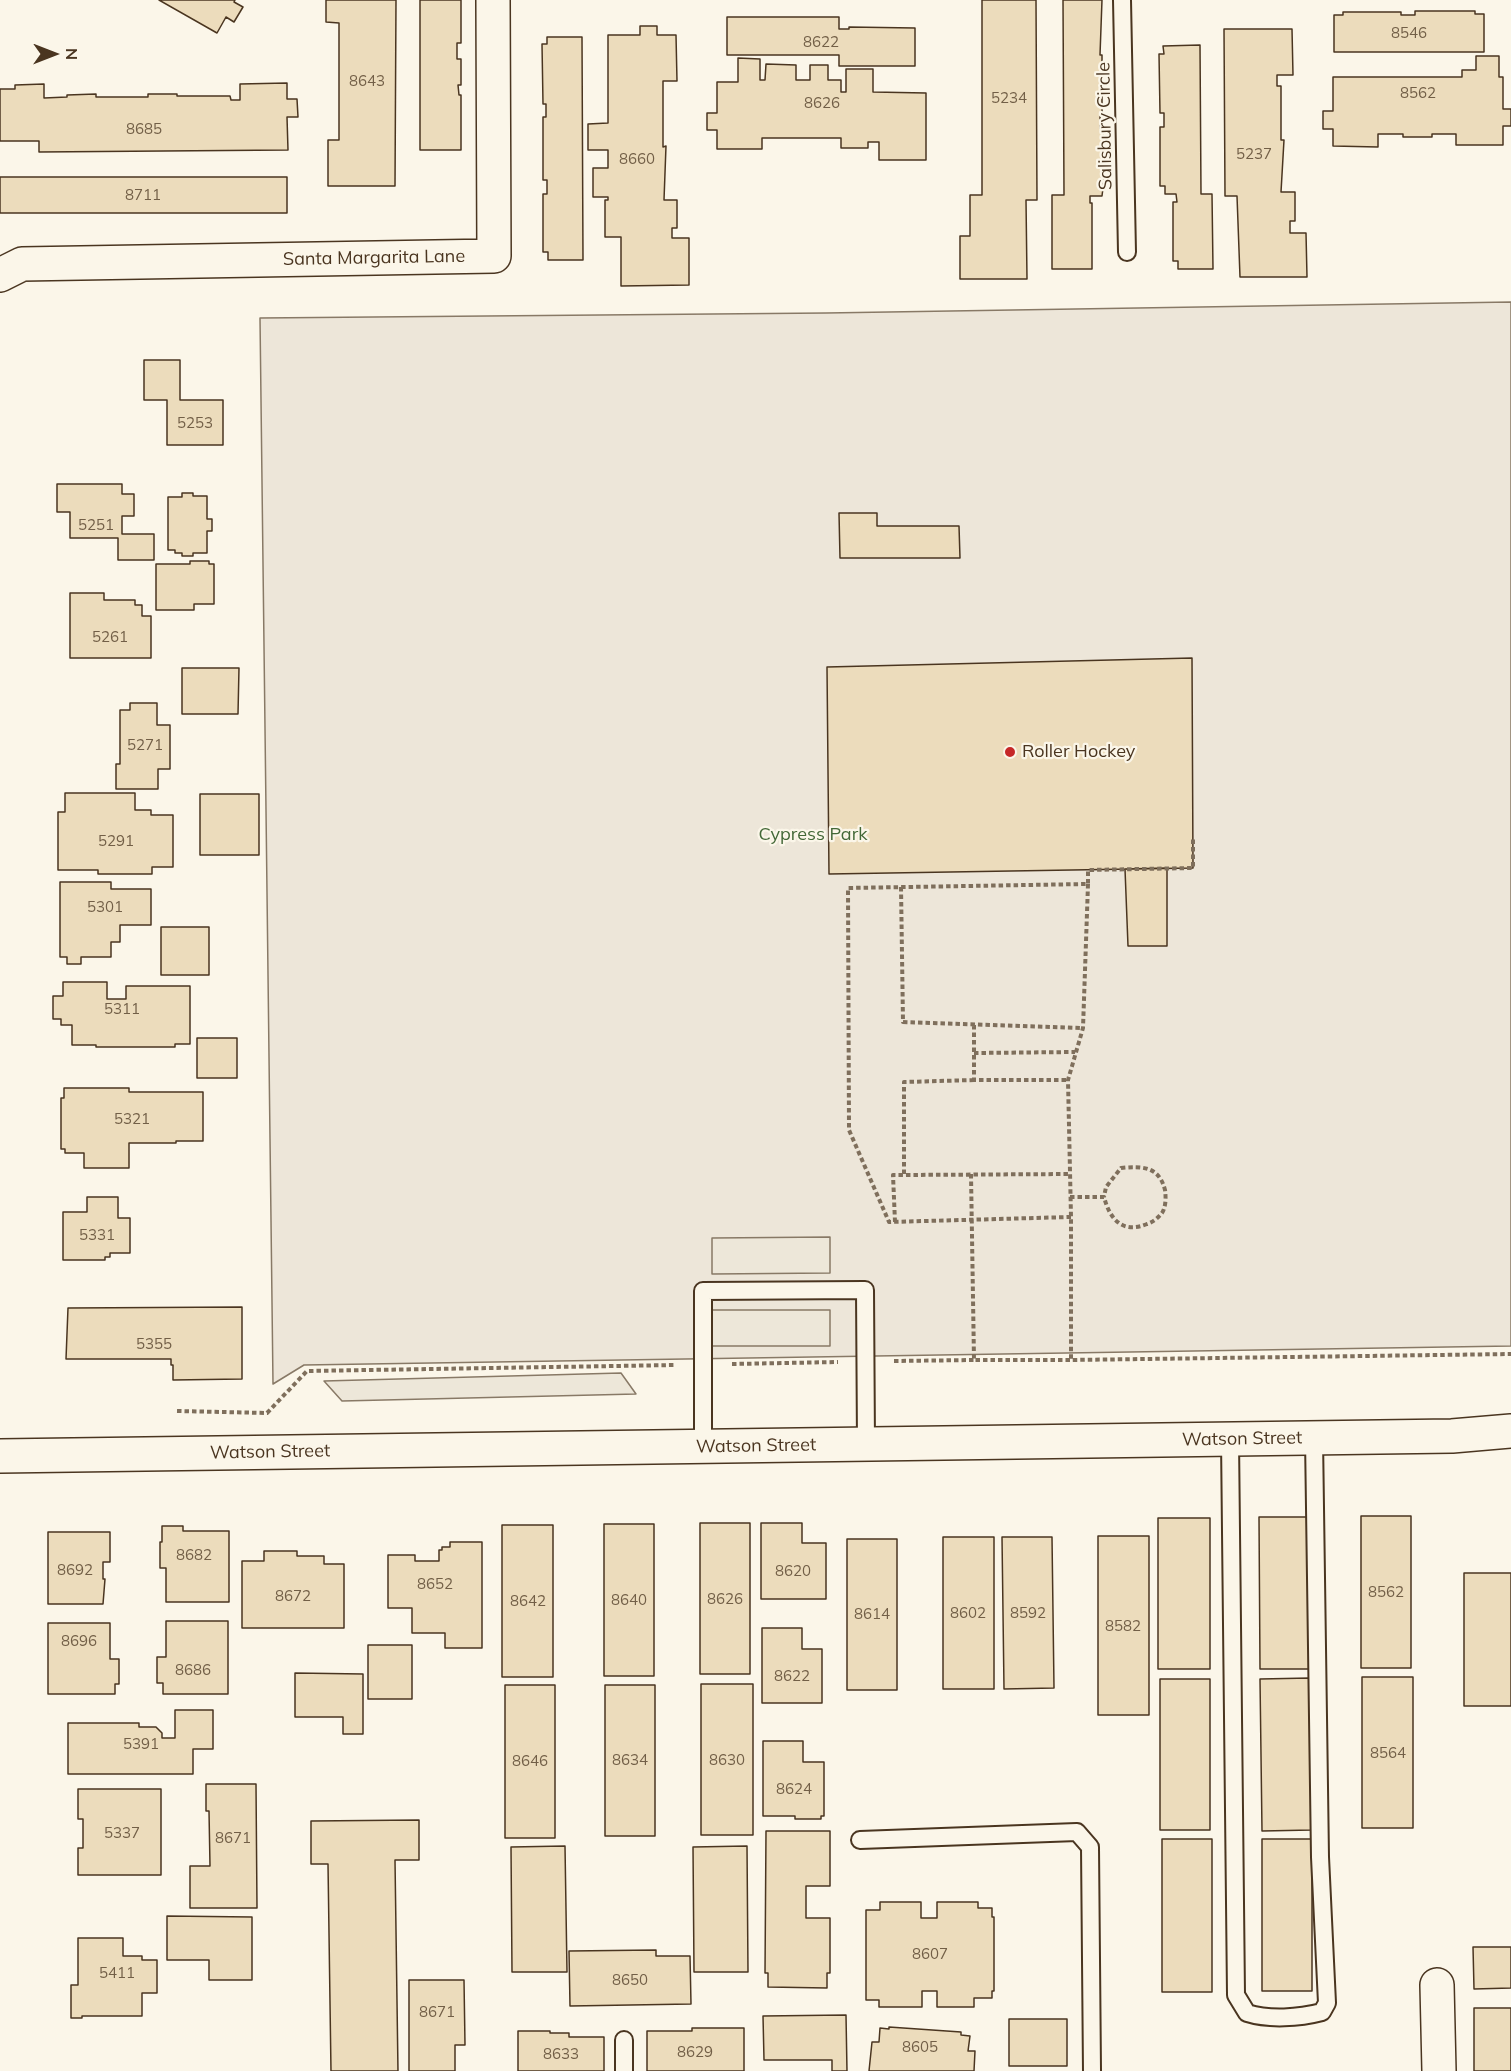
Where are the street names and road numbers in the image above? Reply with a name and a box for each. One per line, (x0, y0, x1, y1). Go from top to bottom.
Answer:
street label: Salisbury Circle (1093, 62, 1117, 190)
street label: Santa Margarita Lane (283, 246, 465, 270)
street label: Watson Street (1182, 1427, 1302, 1451)
street label: Watson Street (696, 1434, 816, 1458)
street label: Watson Street (210, 1440, 330, 1464)

